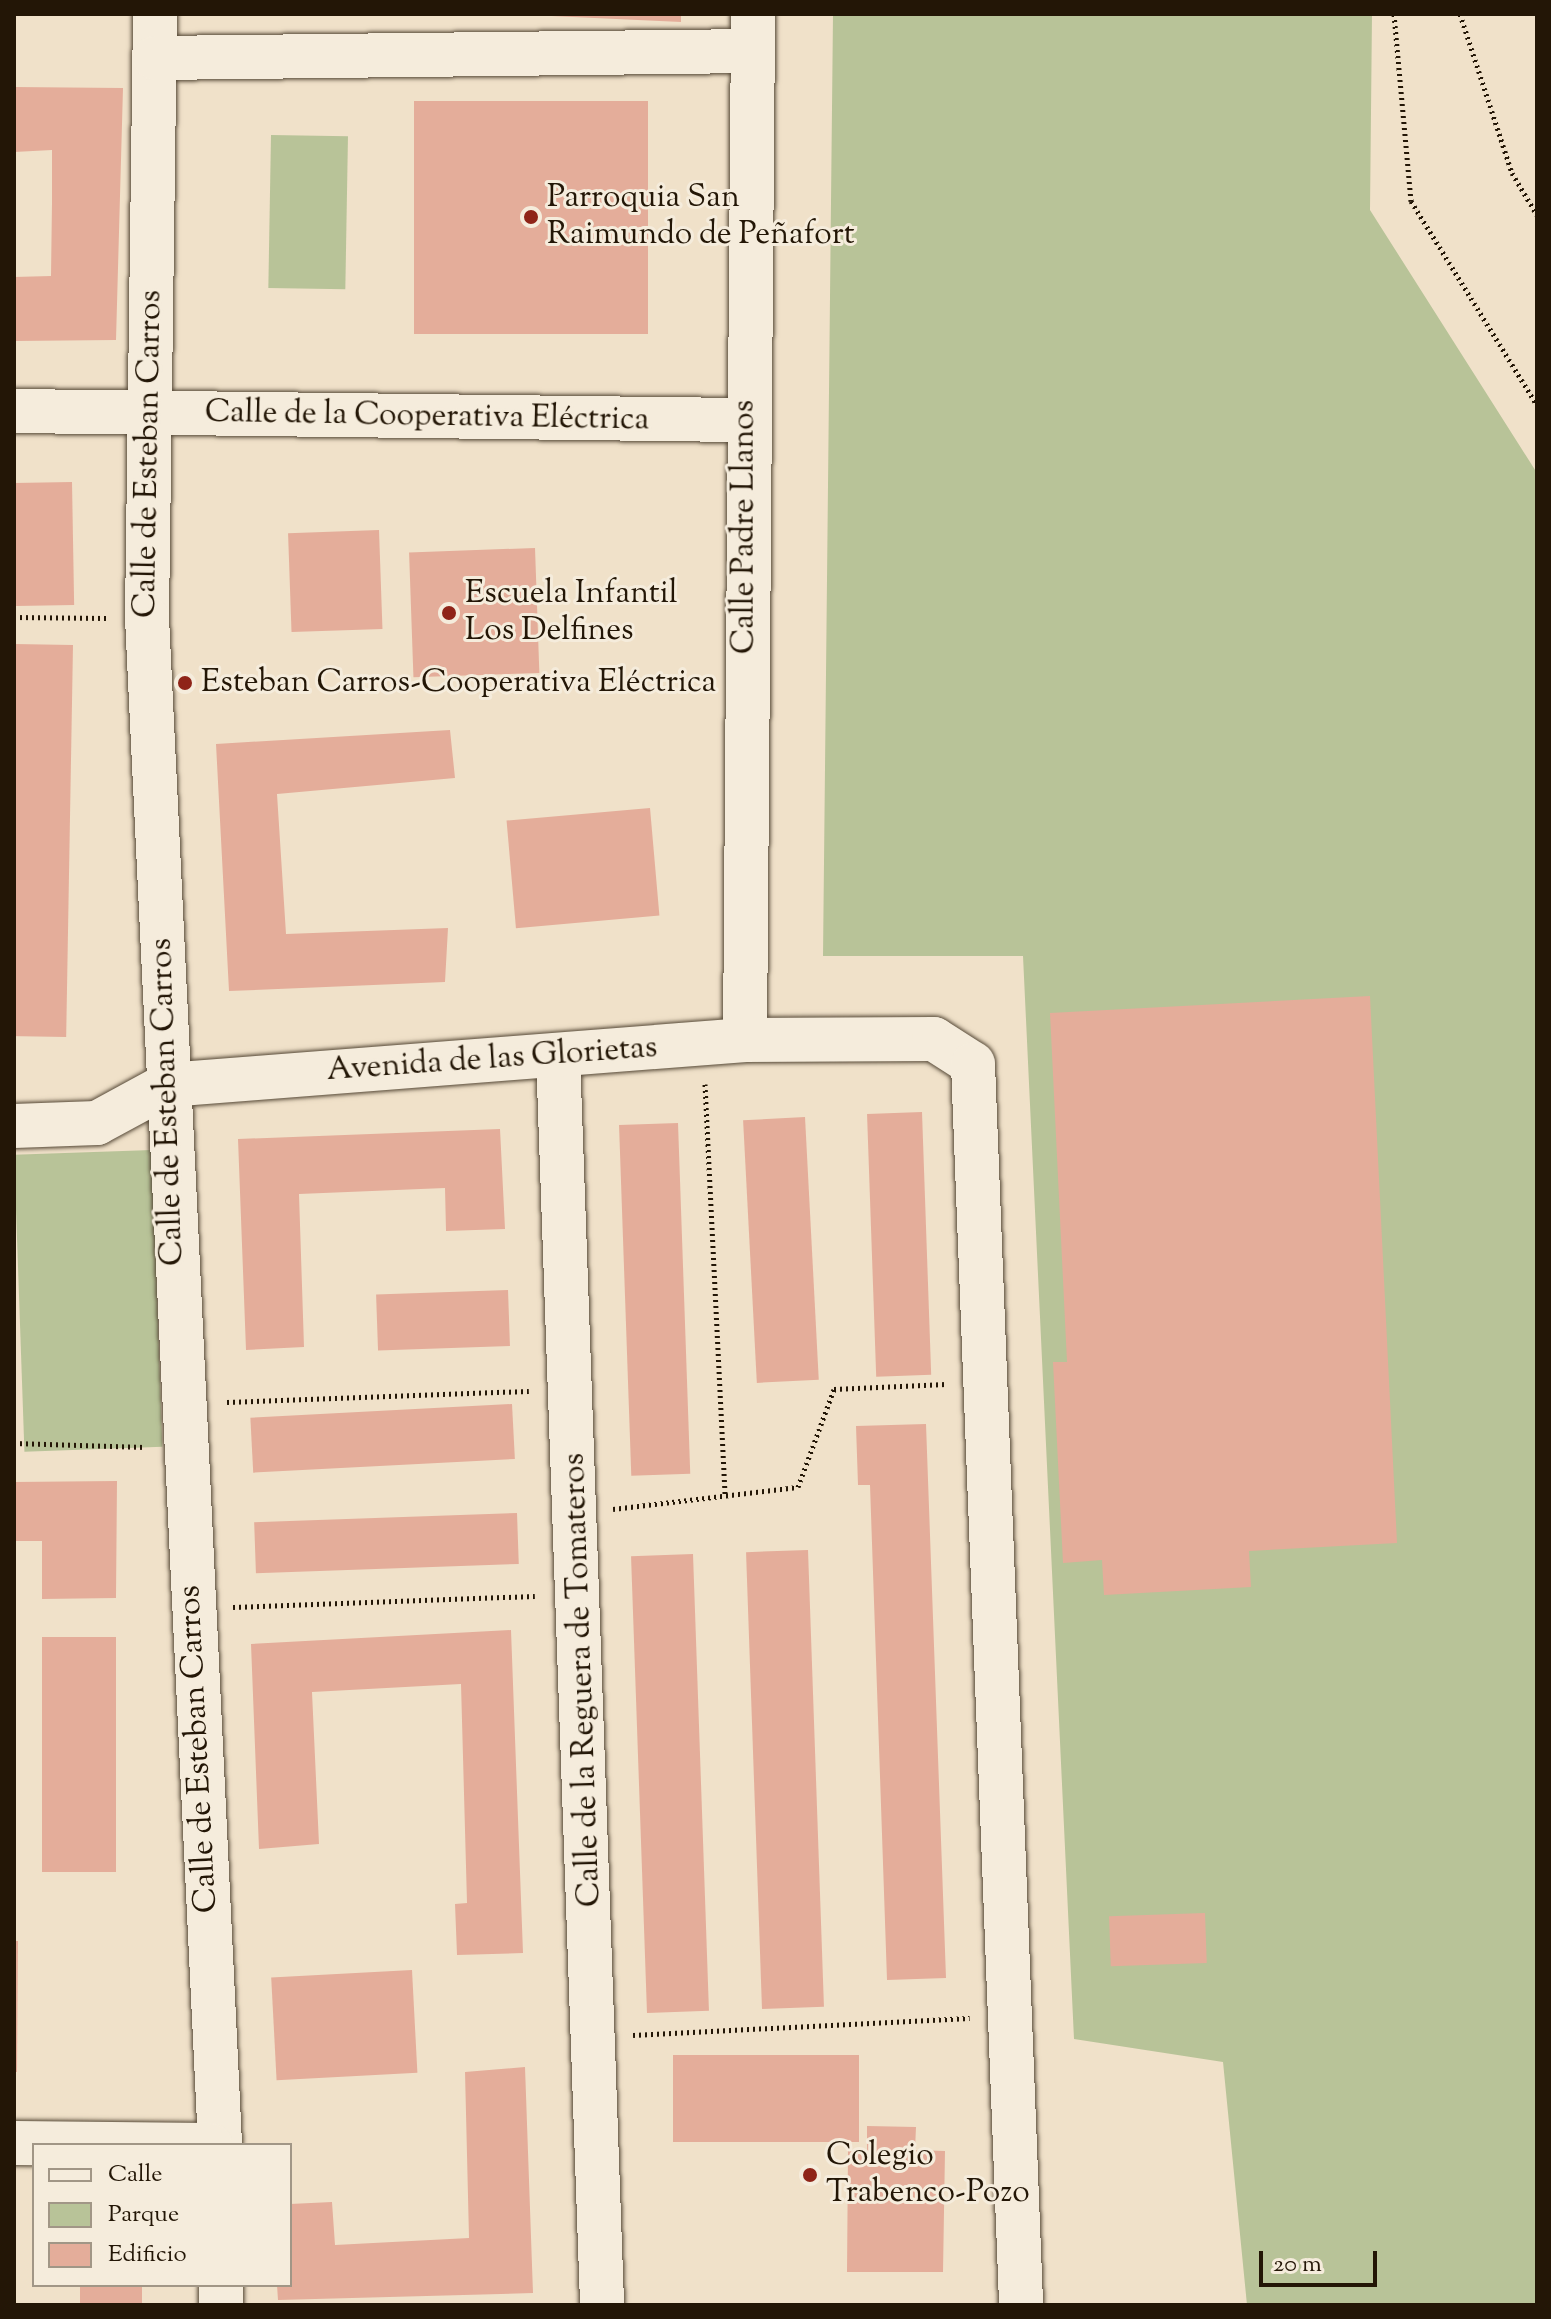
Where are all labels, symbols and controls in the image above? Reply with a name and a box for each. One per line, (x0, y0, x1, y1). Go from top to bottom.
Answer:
place label: Parroquia San Raimundo de Peñafort (547, 180, 855, 255)
marker: Parroquia San Raimundo de Peñafort (522, 208, 540, 226)
street label: Calle de Esteban Carros (127, 290, 171, 618)
street label: Calle de la Cooperativa Eléctrica (204, 394, 650, 440)
street label: Calle Padre Llanos (726, 400, 764, 654)
place label: Escuela Infantil Los Delfines (465, 576, 678, 651)
marker: Escuela Infantil Los Delfines (440, 604, 458, 622)
place label: Esteban Carros-Cooperativa Eléctrica (201, 664, 716, 702)
marker: Esteban Carros-Cooperativa Eléctrica (176, 674, 194, 692)
street label: Calle de Esteban Carros (143, 937, 193, 1267)
street label: Avenida de las Glorietas (325, 1029, 659, 1091)
street label: Calle de la Reguera de Tomateros (556, 1452, 610, 1908)
street label: Calle de Esteban Carros (171, 1584, 227, 1914)
place label: Colegio Trabenco-Pozo (826, 2138, 1030, 2213)
legend (32, 2143, 292, 2287)
text: Calle (108, 2158, 162, 2192)
marker: Colegio Trabenco-Pozo (801, 2166, 819, 2184)
text: Parque (108, 2198, 179, 2232)
scale bar (1263, 2235, 1381, 2285)
text: Edificio (108, 2238, 187, 2272)
text: 20 m (1273, 2248, 1322, 2282)

